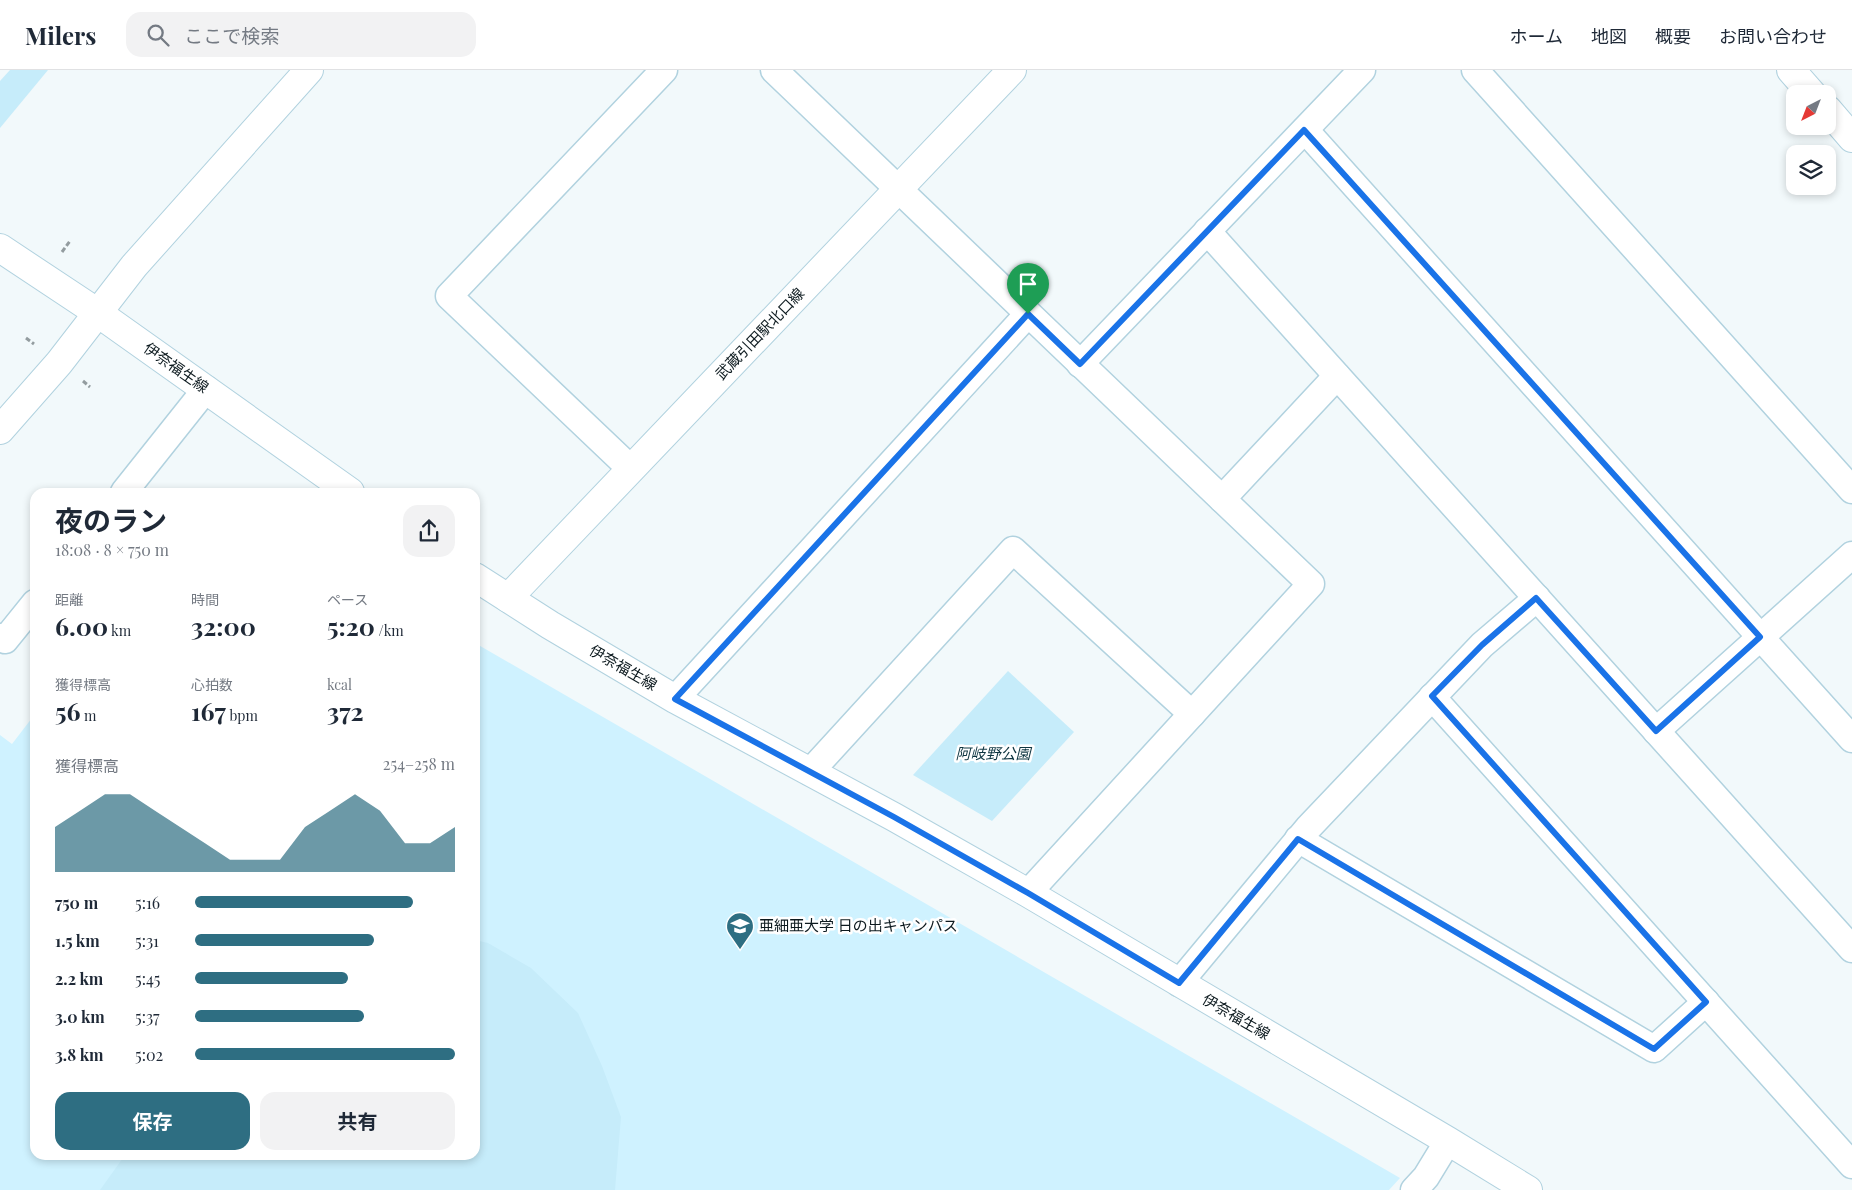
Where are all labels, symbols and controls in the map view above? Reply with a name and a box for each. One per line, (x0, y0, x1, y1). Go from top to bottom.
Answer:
search box (126, 12, 476, 57)
text: Milers (25, 19, 96, 51)
icon: search (144, 21, 172, 49)
text: ここで検索 (184, 22, 279, 48)
text: ホーム (1510, 24, 1563, 48)
text: 地図 (1591, 24, 1627, 48)
text: 概要 (1655, 24, 1691, 48)
text: お問い合わせ (1719, 24, 1827, 48)
north arrow (1786, 85, 1836, 135)
map controls (1786, 85, 1836, 195)
button: layers (1786, 145, 1836, 195)
pin (1007, 263, 1049, 314)
icon: arrive (1014, 270, 1042, 298)
street label: 武蔵引田駅北口線 (710, 283, 808, 383)
street label: 伊奈福生線 (140, 337, 213, 397)
text: 夜のラン (55, 501, 167, 538)
button: share (403, 505, 455, 557)
text: 18:08 · 8 × 750 m (55, 539, 169, 560)
text: 距離 (55, 590, 83, 609)
text: 時間 (191, 590, 219, 609)
text: ペース (327, 590, 368, 609)
text: 6.00 (55, 609, 108, 642)
text: 32:00 (191, 609, 256, 642)
text: 5:20 (327, 609, 375, 642)
text: km (108, 621, 131, 640)
text: /km (375, 621, 404, 640)
street label: 伊奈福生線 (586, 640, 661, 695)
text: 獲得標高 (55, 675, 111, 694)
text: 心拍数 (191, 675, 233, 694)
text: kcal (327, 675, 352, 694)
text: 56 (55, 694, 81, 727)
text: 167 (191, 694, 226, 727)
text: 372 (327, 694, 364, 727)
text: m (81, 706, 96, 725)
text: bpm (226, 706, 258, 725)
park label: 阿岐野公園 (955, 743, 1032, 763)
text: 254–258 m (383, 753, 455, 774)
text: 獲得標高 (55, 755, 119, 776)
text: 750 m (55, 892, 98, 913)
text: 5:16 (135, 892, 160, 913)
school or university icon: 亜細亜大学 日の出キャンパス (725, 911, 755, 950)
place label: 亜細亜大学 日の出キャンパス (759, 915, 958, 935)
text: 1.5 km (55, 930, 100, 951)
text: 5:31 (135, 930, 159, 951)
text: 2.2 km (55, 968, 103, 989)
text: 5:45 (135, 968, 160, 989)
street label: 伊奈福生線 (1199, 989, 1274, 1044)
text: 3.0 km (55, 1006, 105, 1027)
text: 5:37 (135, 1006, 160, 1027)
text: 3.8 km (55, 1044, 103, 1065)
text: 5:02 (135, 1044, 163, 1065)
button: 保存 (55, 1092, 250, 1150)
button: 共有 (260, 1092, 455, 1150)

